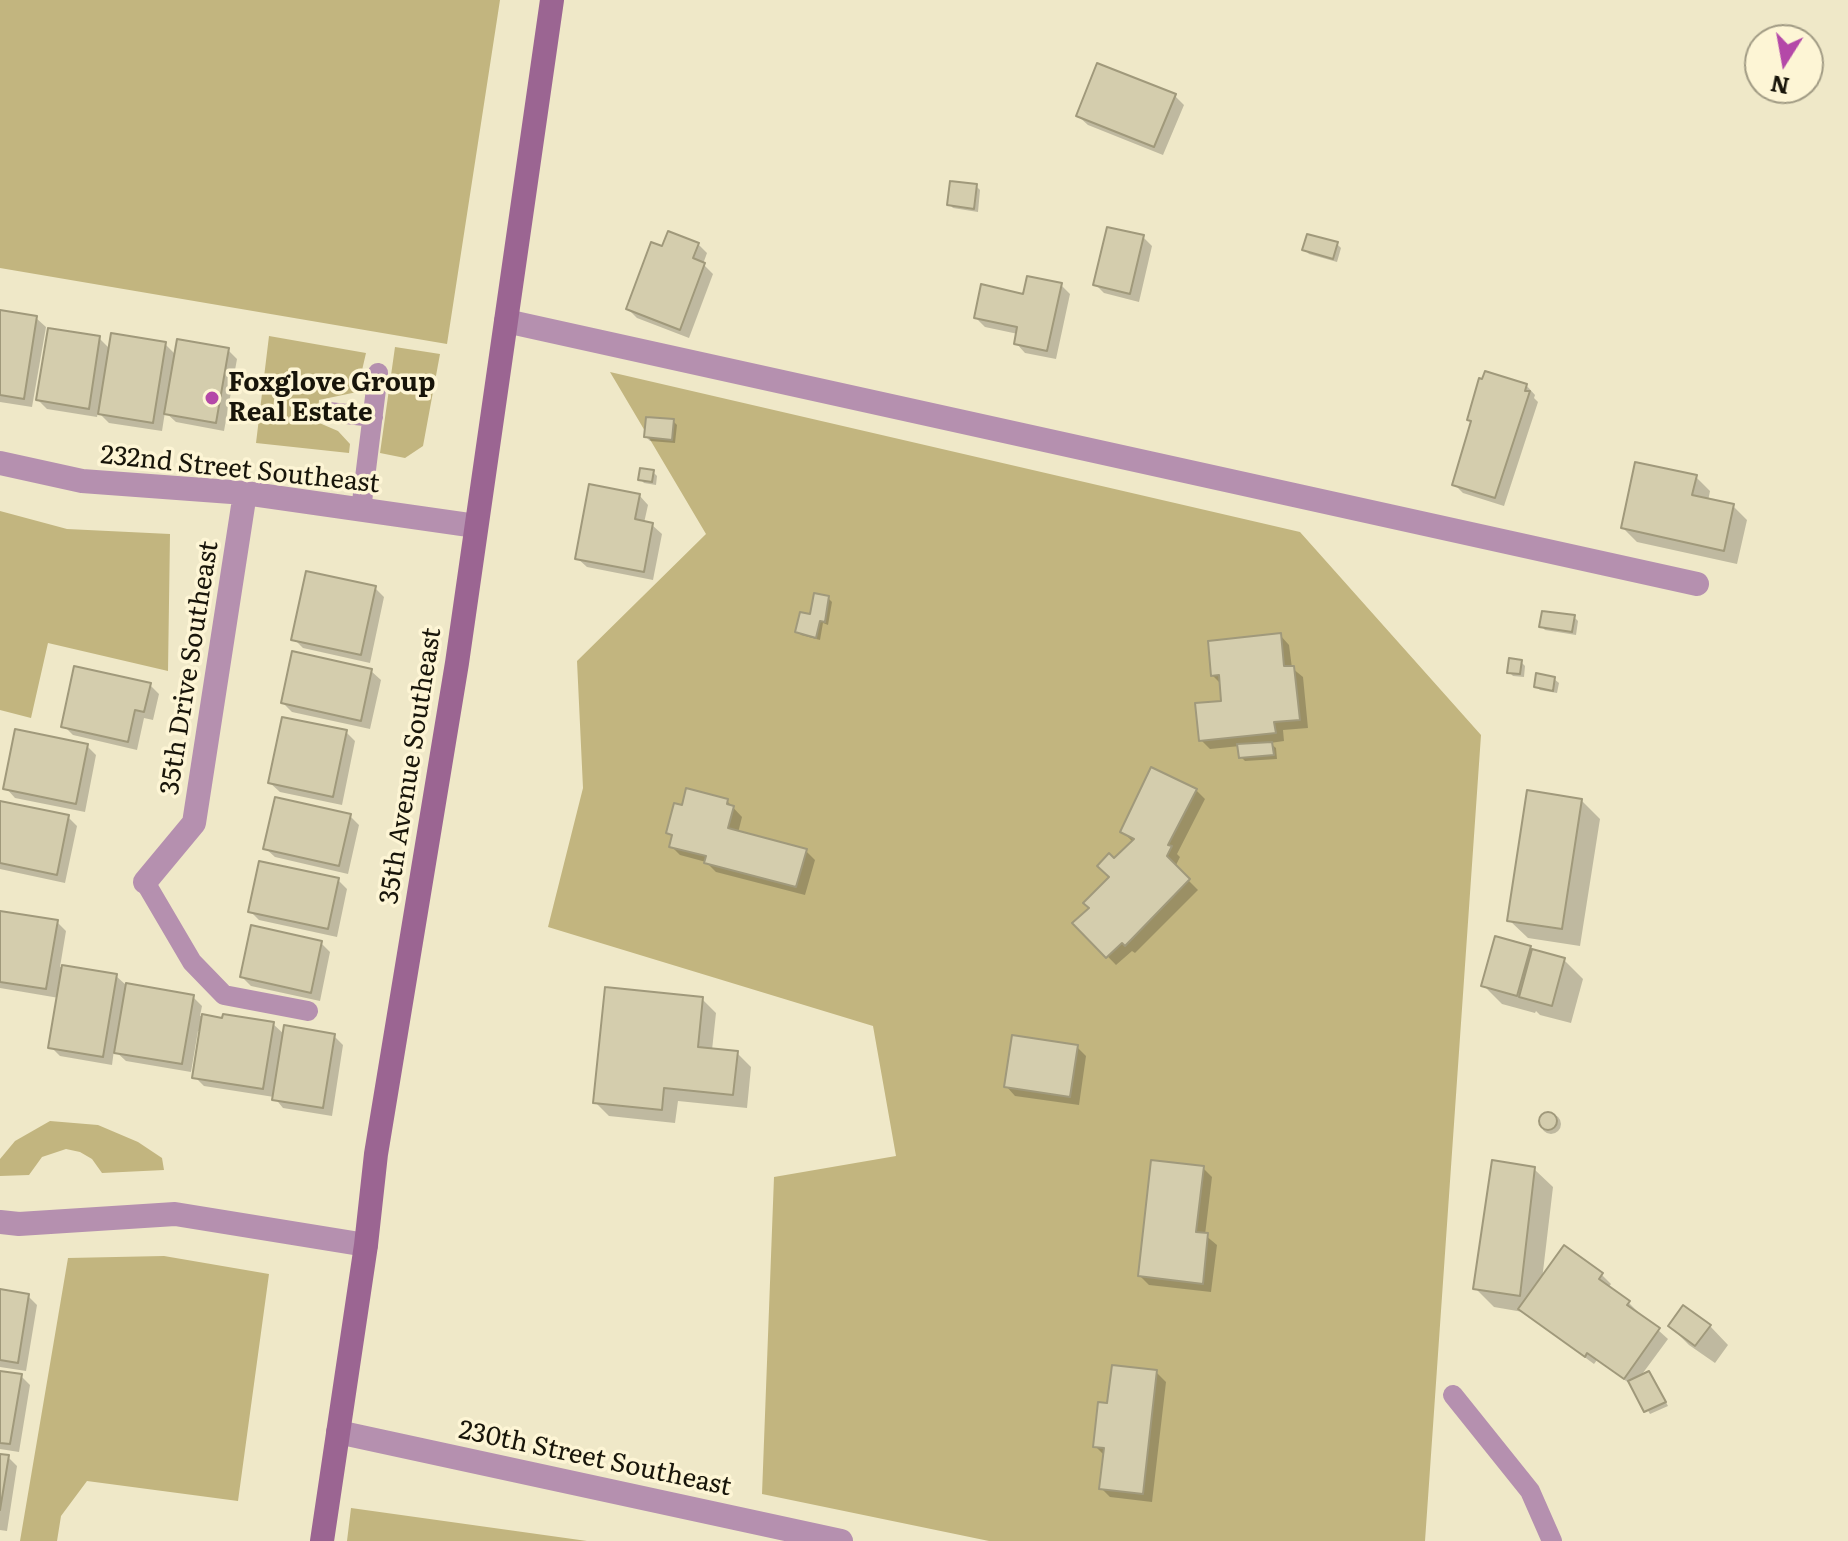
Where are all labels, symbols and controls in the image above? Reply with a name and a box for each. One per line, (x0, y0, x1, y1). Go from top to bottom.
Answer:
north arrow (1744, 24, 1824, 104)
text: N (1767, 68, 1792, 104)
place label: Foxglove Group Real Estate (228, 367, 435, 428)
marker: Foxglove Group Real Estate (203, 389, 221, 407)
street label: 232nd Street Southeast (99, 440, 381, 500)
street label: 35th Drive Southeast (155, 539, 225, 797)
street label: 35th Avenue Southeast (374, 625, 448, 907)
street label: 230th Street Southeast (456, 1415, 734, 1503)

